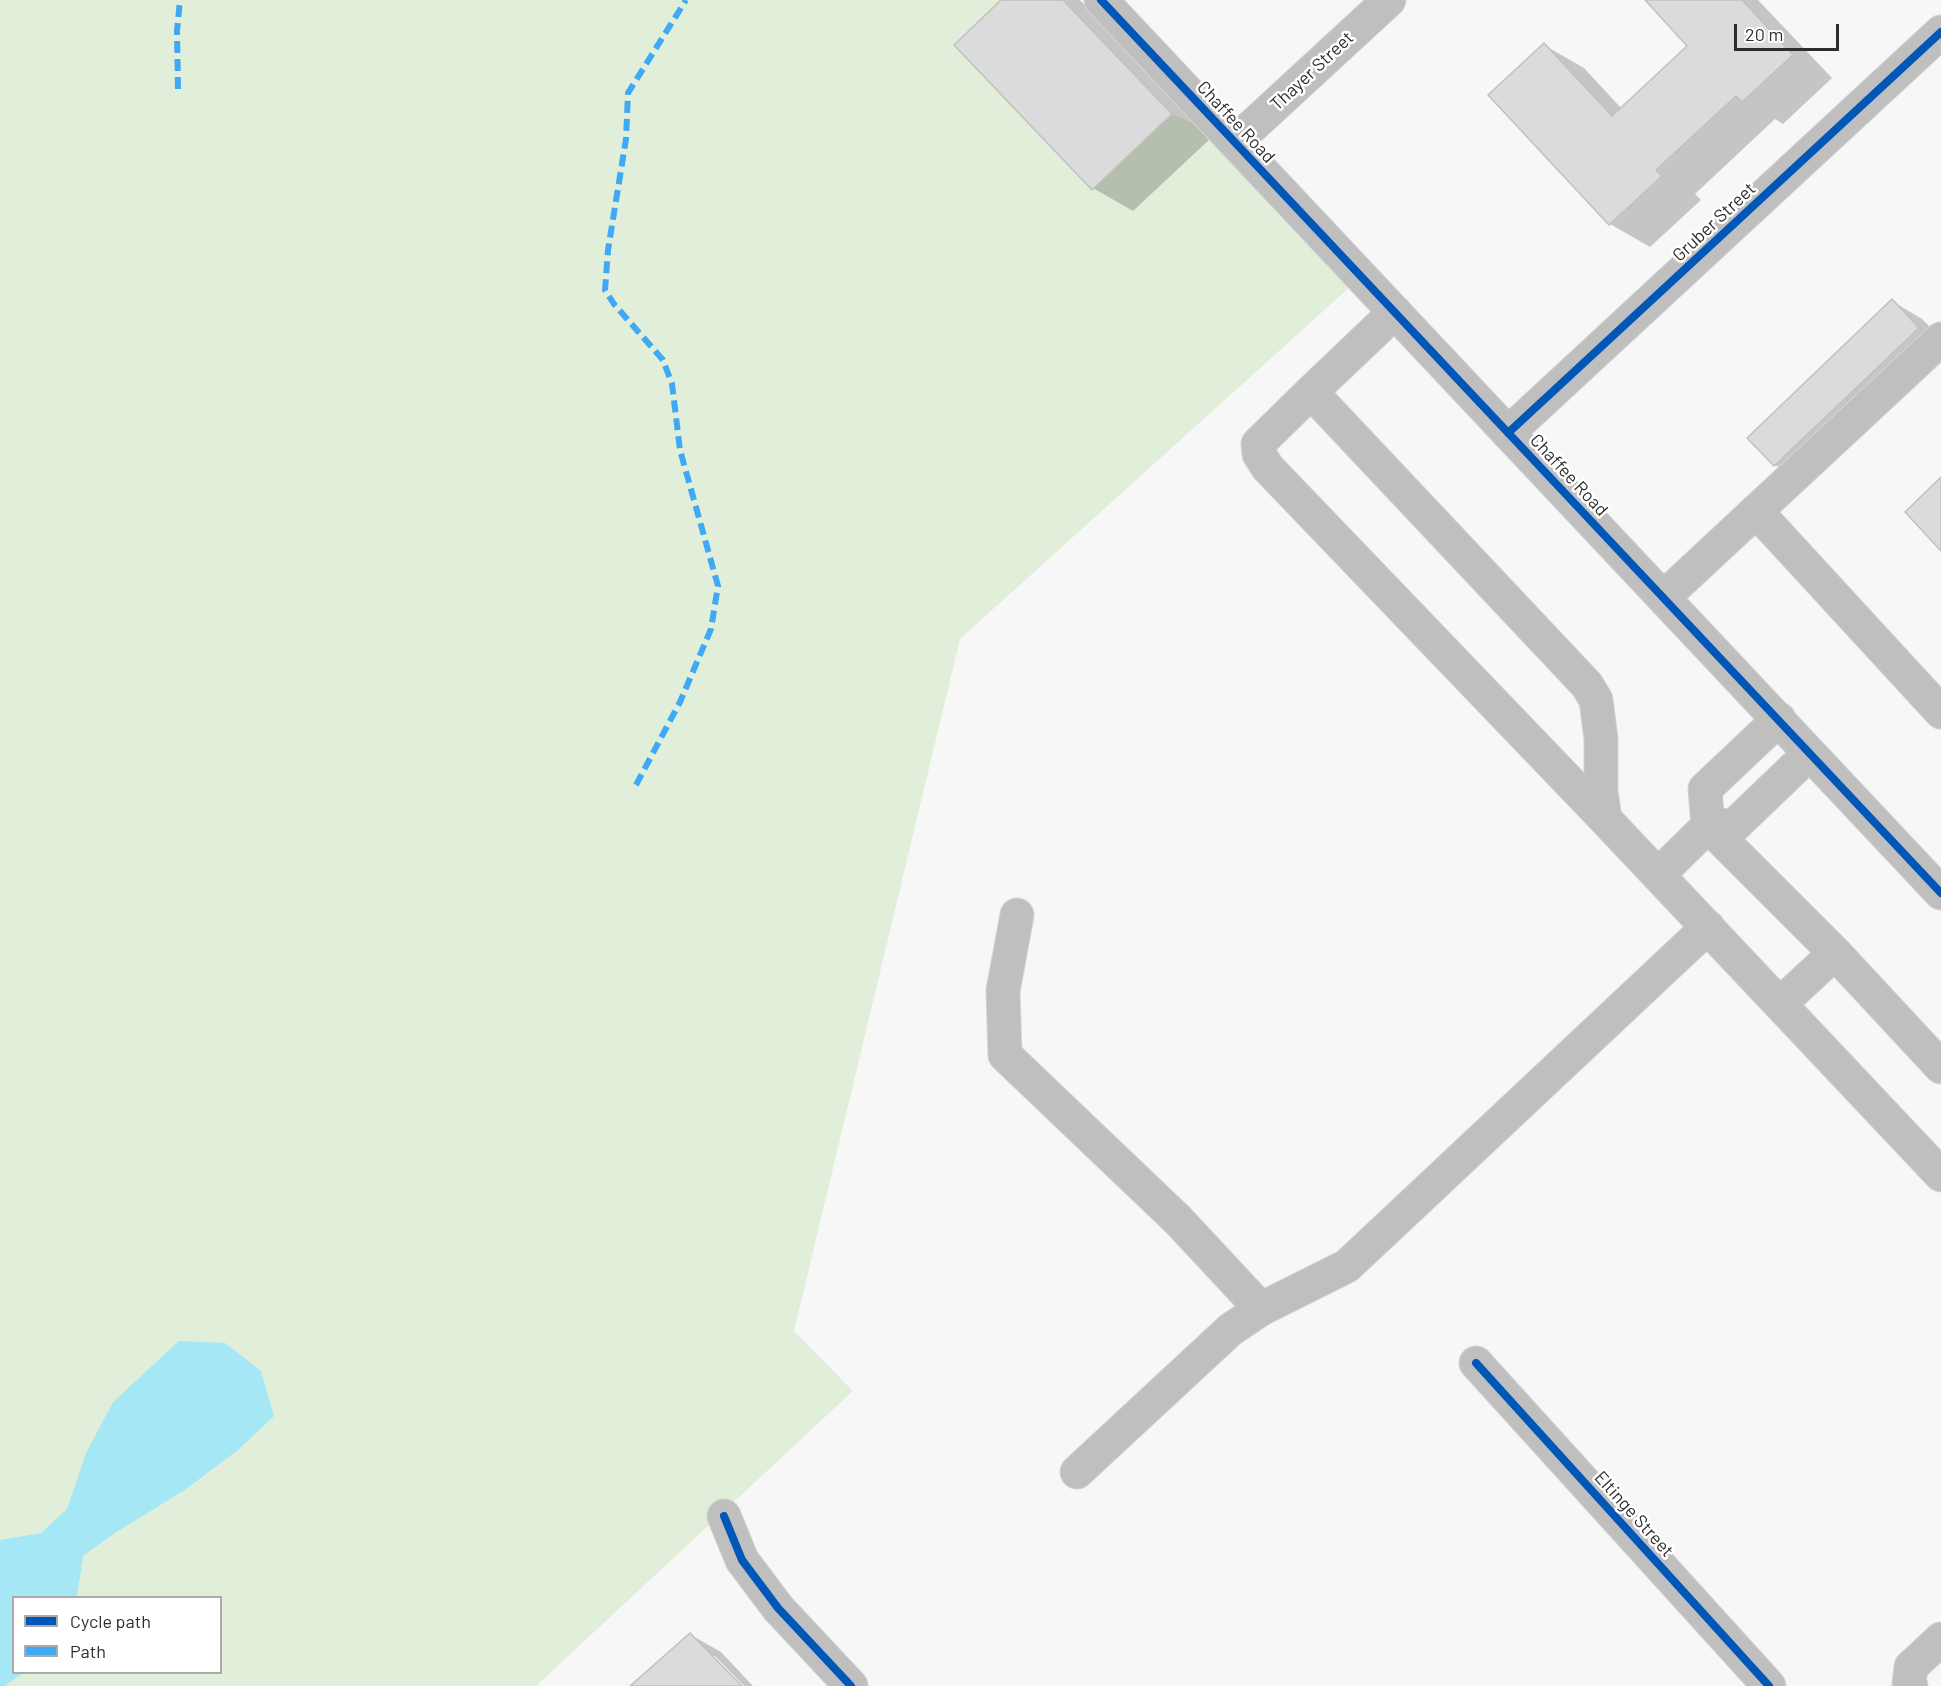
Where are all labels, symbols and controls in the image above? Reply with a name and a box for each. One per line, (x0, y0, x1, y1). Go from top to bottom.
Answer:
scale bar (1737, 12, 1842, 50)
text: 20 m (1745, 23, 1783, 45)
street label: Thayer Street (1266, 27, 1358, 115)
street label: Chaffee Road (1193, 76, 1279, 168)
street label: Gruber Street (1668, 178, 1760, 266)
street label: Chaffee Road (1526, 429, 1612, 521)
street label: Eltinge Street (1590, 1467, 1678, 1561)
legend (12, 1596, 222, 1674)
text: Cycle path (70, 1610, 151, 1632)
text: Path (70, 1640, 106, 1662)

